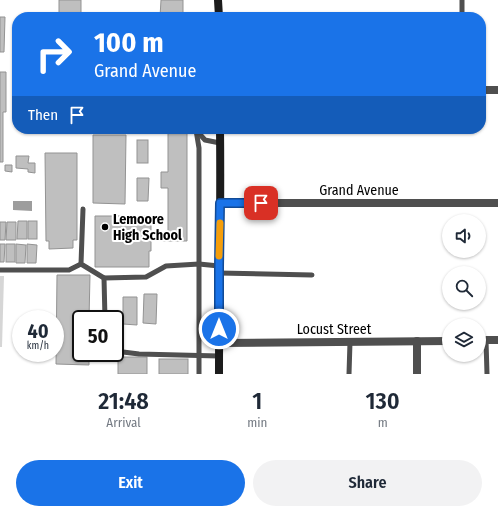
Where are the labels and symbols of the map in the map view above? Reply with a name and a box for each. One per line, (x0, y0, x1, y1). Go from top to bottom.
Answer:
street label: Grand Avenue (319, 182, 399, 199)
pin (244, 186, 278, 220)
place label: Lemoore High School (113, 211, 182, 244)
marker: Lemoore High School (100, 222, 110, 232)
position arrow (198, 308, 240, 350)
speed limit sign: 50 (72, 310, 124, 362)
street label: Locust Street (297, 321, 372, 338)

